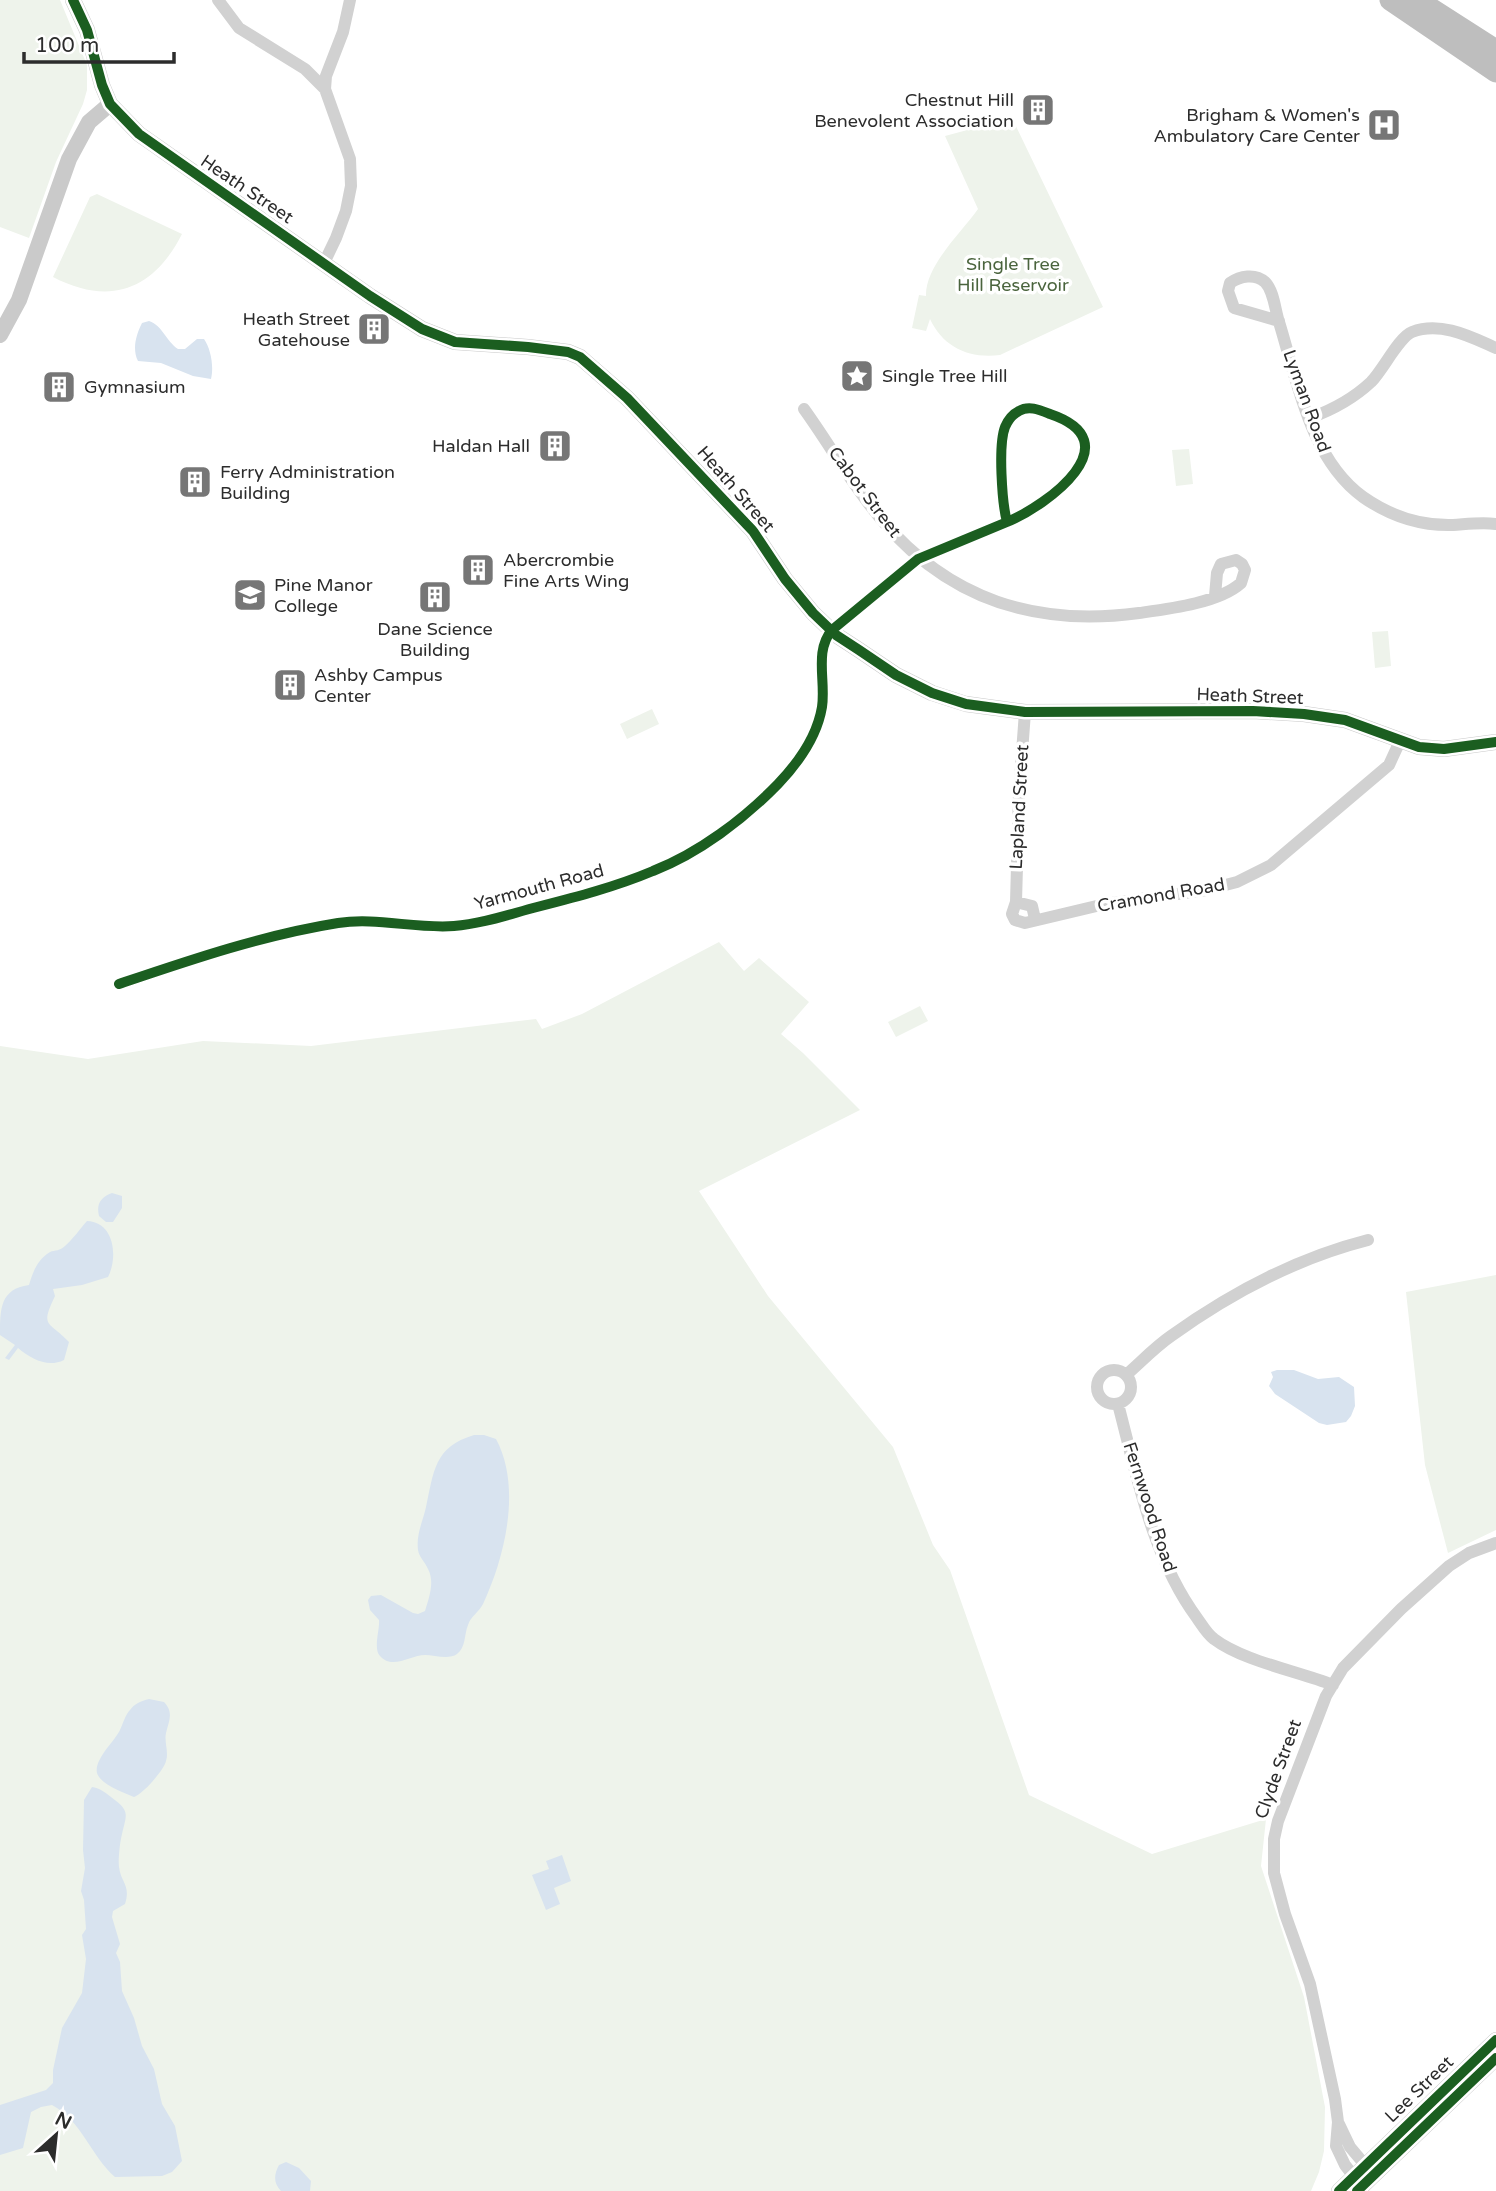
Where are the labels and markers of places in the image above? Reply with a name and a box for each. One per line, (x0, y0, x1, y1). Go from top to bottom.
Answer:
place label: Chestnut Hill Benevolent Association (814, 89, 1014, 132)
building icon: Chestnut Hill Benevolent Association (1019, 91, 1057, 129)
place label: Brigham & Women's Ambulatory Care Center (1153, 104, 1360, 147)
hospital icon: Brigham & Women's Ambulatory Care Center (1365, 106, 1403, 144)
place label: Heath Street Gatehouse (243, 308, 350, 351)
building icon: Heath Street Gatehouse (355, 310, 393, 348)
place icon: Single Tree Hill (838, 357, 876, 395)
place label: Single Tree Hill (882, 365, 1008, 387)
building icon: Gymnasium (40, 368, 78, 406)
place label: Gymnasium (84, 376, 186, 398)
building icon: Haldan Hall (536, 427, 574, 465)
place label: Haldan Hall (432, 435, 530, 457)
place label: Ferry Administration Building (220, 461, 395, 504)
building icon: Ferry Administration Building (176, 463, 214, 501)
place label: Abercrombie Fine Arts Wing (503, 549, 629, 592)
building icon: Abercrombie Fine Arts Wing (459, 551, 497, 589)
place label: Pine Manor College (274, 574, 373, 617)
school or university icon: Pine Manor College (231, 576, 269, 614)
building icon: Dane Science Building (416, 578, 454, 616)
place label: Dane Science Building (377, 618, 493, 661)
place label: Ashby Campus Center (314, 664, 443, 707)
building icon: Ashby Campus Center (271, 666, 309, 704)

